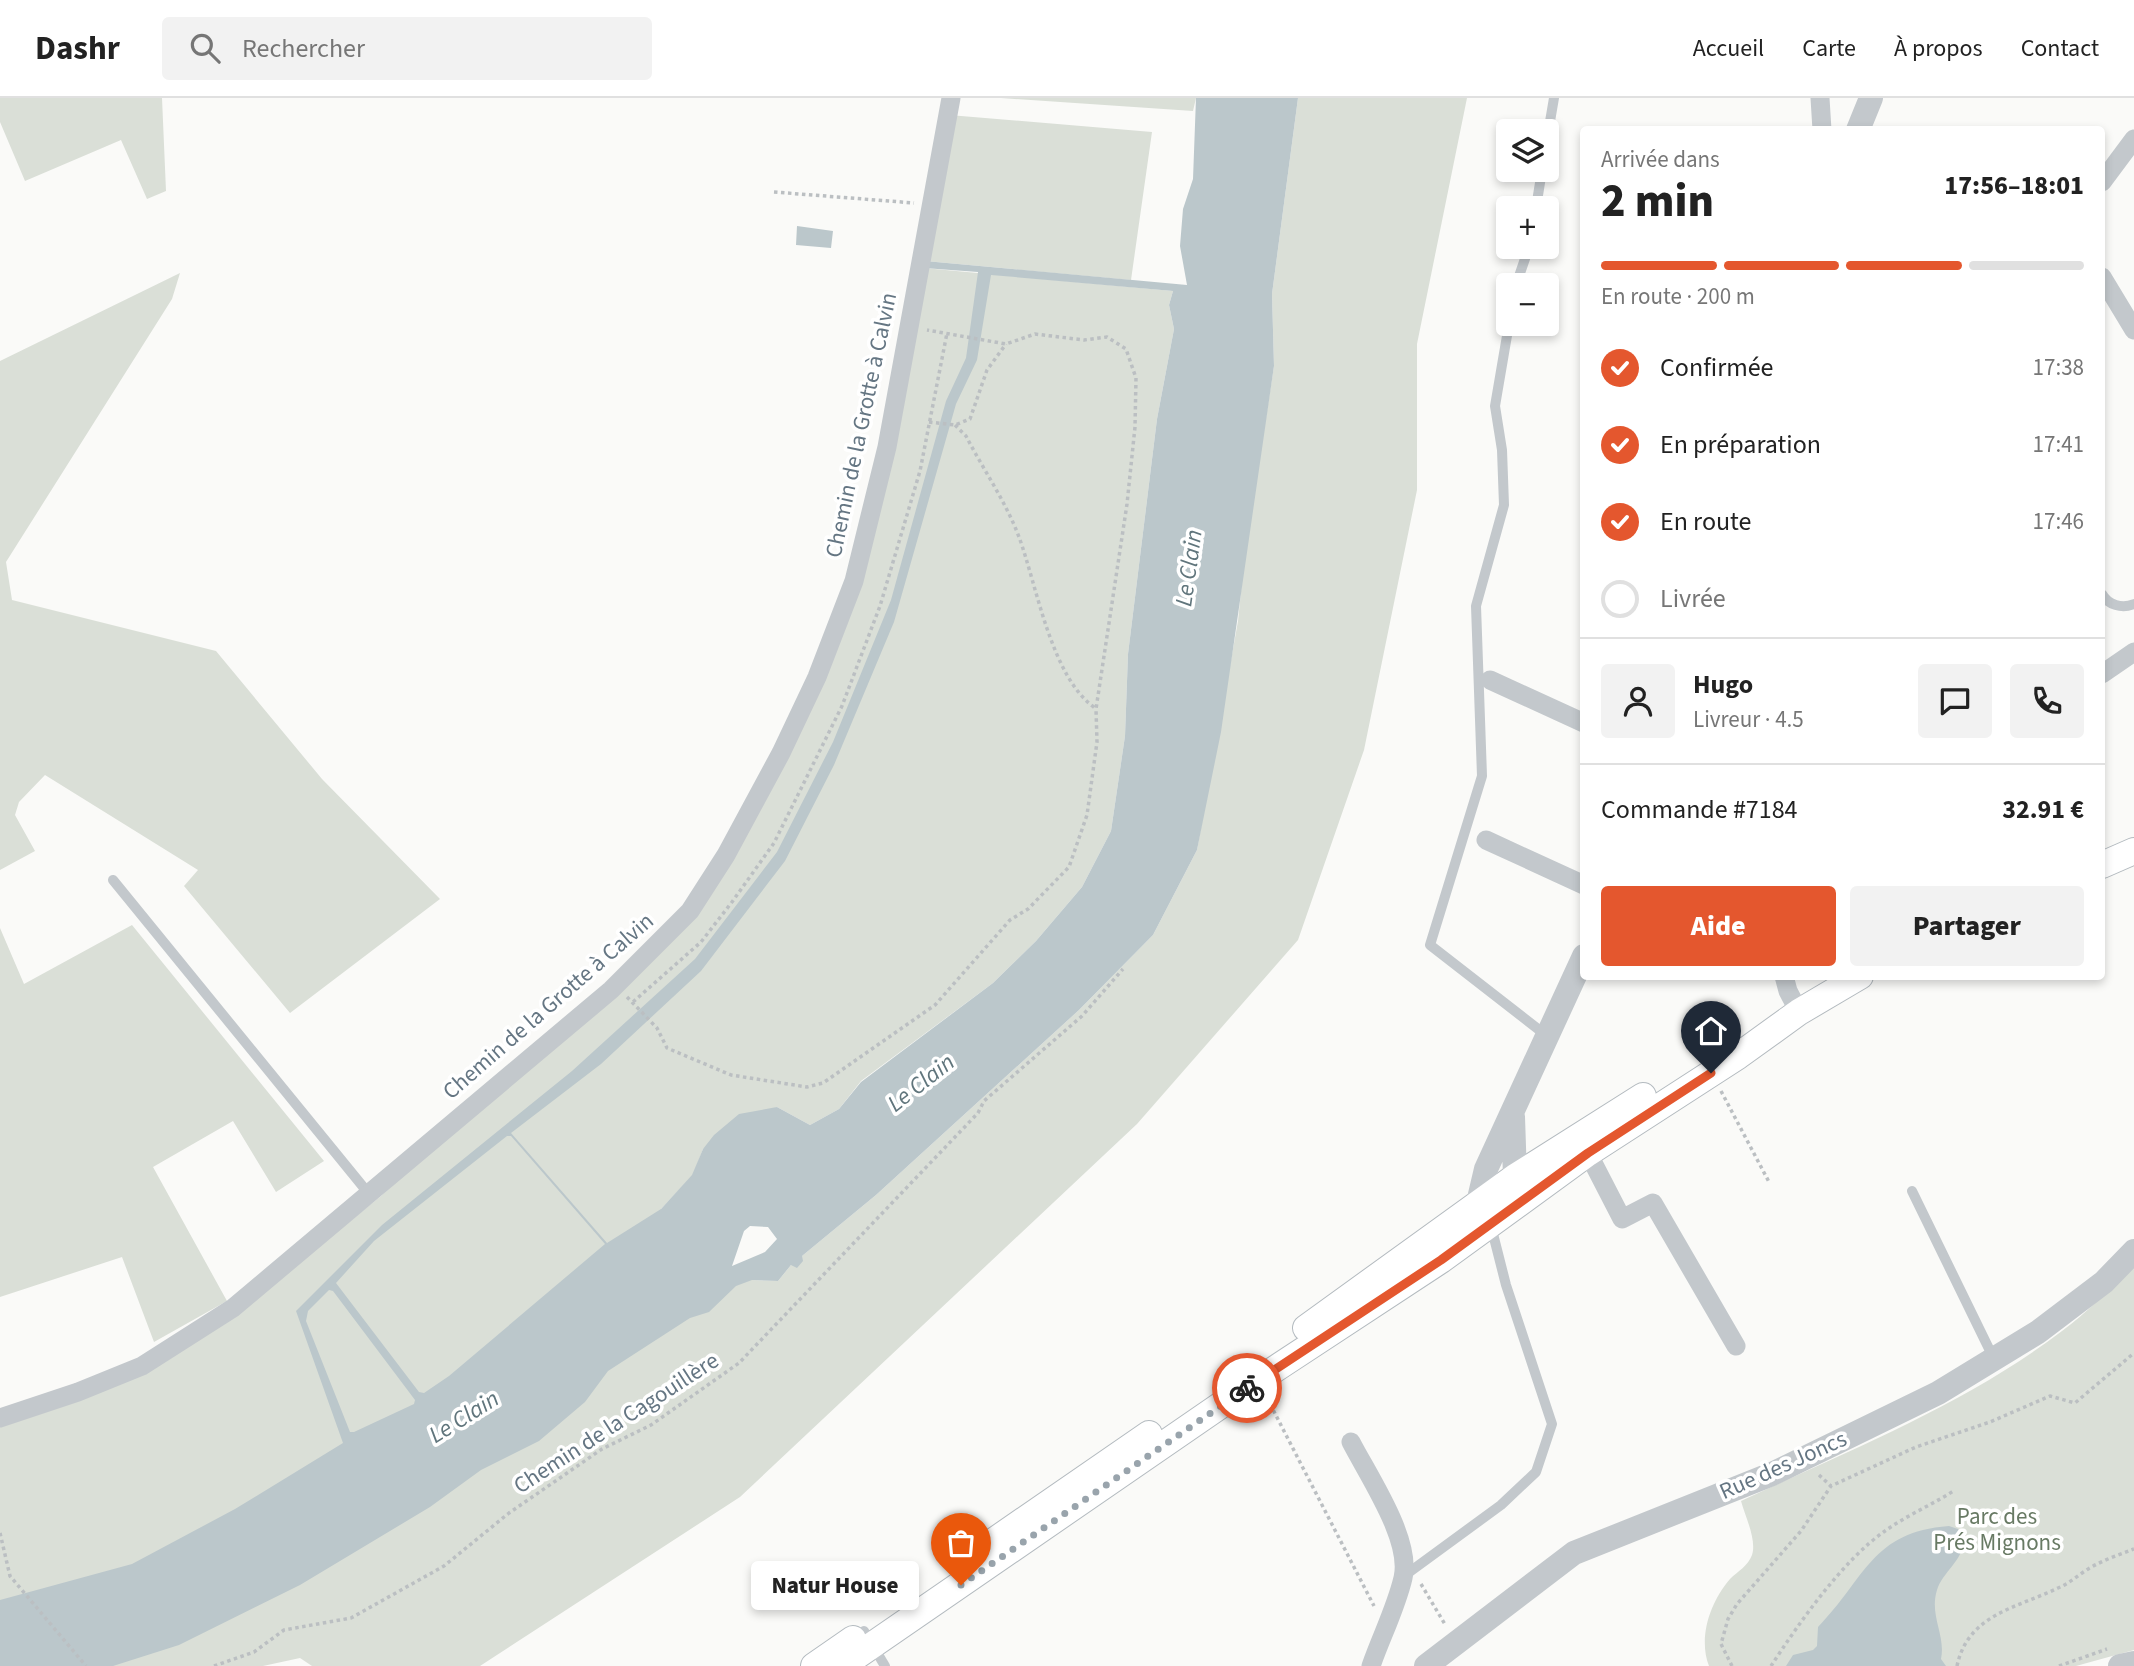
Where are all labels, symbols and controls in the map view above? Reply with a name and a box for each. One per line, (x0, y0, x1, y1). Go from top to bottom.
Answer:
search box (162, 17, 652, 80)
text: Dashr (35, 25, 120, 72)
icon: search (186, 29, 224, 67)
text: Rechercher (242, 30, 365, 67)
text: Accueil (1693, 31, 1764, 66)
text: Carte (1802, 31, 1856, 66)
text: À propos (1894, 31, 1983, 66)
text: Contact (2021, 31, 2099, 66)
map controls (1496, 119, 1559, 336)
button: layers (1496, 119, 1559, 182)
text: Arrivée dans (1601, 143, 1720, 176)
text: 17:56–18:01 (1944, 167, 2084, 204)
text: 2 min (1601, 169, 1714, 234)
button: + (1496, 196, 1559, 259)
button: − (1496, 273, 1559, 336)
text: En route · 200 m (1601, 280, 1755, 313)
street label: Chemin de la Grotte à Calvin (817, 289, 905, 561)
icon: check (1601, 349, 1639, 387)
text: Confirmée (1660, 349, 1774, 386)
text: 17:38 (2033, 351, 2084, 384)
icon: check (1601, 426, 1639, 464)
text: En préparation (1660, 426, 1821, 463)
text: 17:41 (2033, 428, 2084, 461)
icon: check (1601, 503, 1639, 541)
text: En route (1660, 503, 1751, 540)
text: 17:46 (2033, 505, 2084, 538)
water label: Le Clain (1166, 527, 1212, 609)
text: Livrée (1660, 580, 1726, 617)
button: person (1601, 664, 1675, 738)
button: chat (1918, 664, 1992, 738)
button: phone (2010, 664, 2084, 738)
text: Hugo (1693, 666, 1753, 703)
text: Livreur · 4.5 (1693, 703, 1804, 736)
text: Commande #7184 (1601, 791, 1798, 828)
text: 32.91 € (2002, 791, 2084, 828)
button: Aide (1601, 886, 1836, 966)
button: Partager (1850, 886, 2084, 966)
street label: Chemin de la Grotte à Calvin (435, 905, 661, 1107)
pin (1681, 1001, 1741, 1073)
icon: home (1692, 1012, 1730, 1050)
water label: Le Clain (880, 1045, 962, 1121)
street label: Chemin de la Cagouillère (507, 1344, 725, 1502)
courier (1212, 1353, 1282, 1423)
icon: bike (1228, 1369, 1266, 1407)
water label: Le Clain (422, 1382, 506, 1452)
street label: Rue des Joncs (1714, 1422, 1852, 1508)
park label: Parc des Prés Mignons (1933, 1500, 2061, 1559)
pin (931, 1513, 991, 1585)
icon: bag (942, 1524, 980, 1562)
callout: Natur House (751, 1560, 919, 1610)
text: Natur House (771, 1569, 899, 1602)

